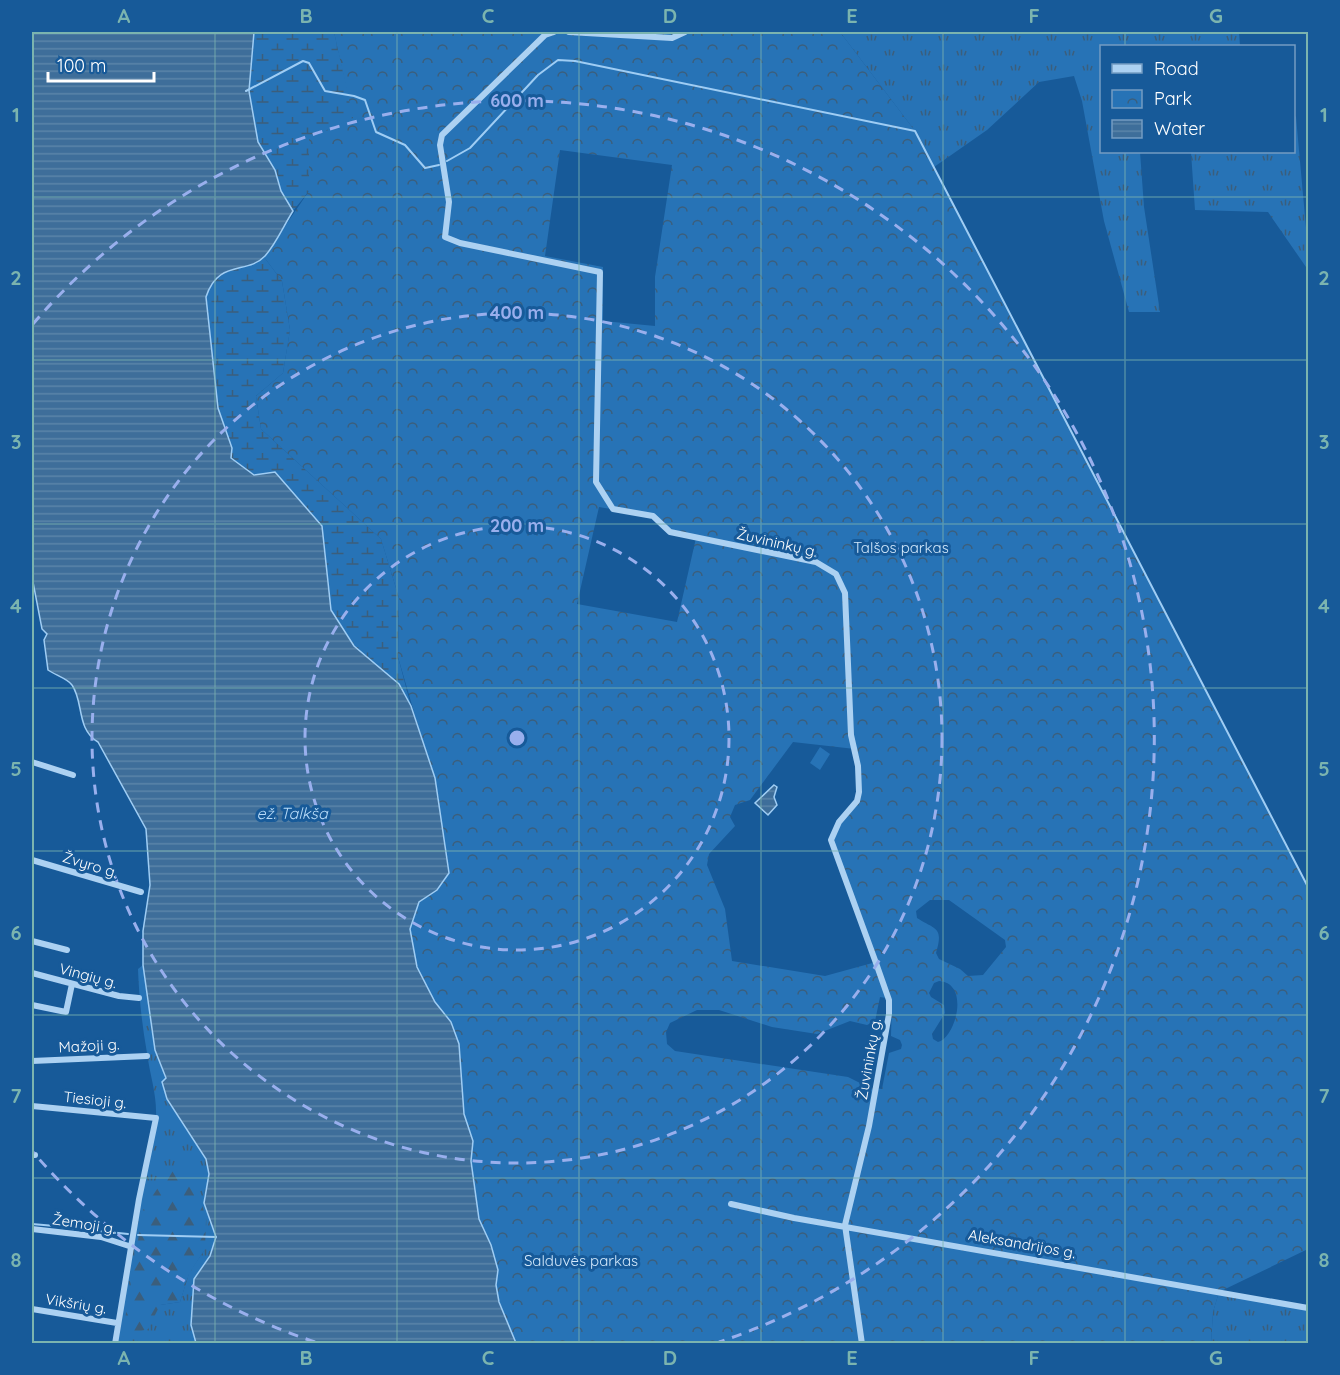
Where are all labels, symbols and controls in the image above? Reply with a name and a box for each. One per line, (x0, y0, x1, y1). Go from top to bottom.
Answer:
text: A (118, 3, 131, 28)
text: B (299, 3, 313, 28)
text: C (482, 3, 495, 28)
text: D (663, 3, 677, 28)
text: E (846, 3, 858, 28)
text: F (1028, 3, 1040, 28)
text: G (1209, 3, 1223, 28)
scale bar (48, 45, 154, 83)
legend (1100, 45, 1295, 153)
text: 100 m (57, 54, 106, 77)
text: Road (1154, 57, 1199, 80)
text: Park (1154, 87, 1192, 110)
text: 600 m (490, 89, 544, 112)
text: 1 (12, 102, 20, 127)
text: 1 (1320, 102, 1328, 127)
text: Water (1154, 117, 1205, 140)
text: 2 (10, 265, 22, 290)
text: 2 (1318, 265, 1330, 290)
text: 400 m (490, 301, 544, 324)
text: 3 (11, 429, 21, 454)
text: 3 (1319, 429, 1329, 454)
text: 200 m (490, 514, 544, 537)
street label: Žuvininkų g. (735, 524, 819, 561)
park label: Talšos parkas (853, 538, 949, 557)
text: 4 (10, 593, 22, 618)
text: 4 (1318, 593, 1330, 618)
centre of rings (507, 728, 527, 748)
text: 5 (10, 756, 22, 781)
text: 5 (1318, 756, 1330, 781)
water label: ež. Talkša (256, 803, 329, 823)
street label: Žvyro g. (60, 847, 120, 882)
text: 6 (10, 920, 22, 945)
text: 6 (1318, 920, 1330, 945)
street label: Vingių g. (57, 959, 119, 992)
street label: Žuvininkų g. (852, 1017, 885, 1101)
street label: Mažoji g. (58, 1034, 120, 1057)
text: 7 (11, 1083, 22, 1108)
text: 7 (1319, 1083, 1330, 1108)
street label: Tiesioji g. (62, 1087, 128, 1112)
street label: Žemoji g. (51, 1209, 117, 1238)
street label: Aleksandrijos g. (967, 1225, 1077, 1262)
text: 8 (11, 1247, 22, 1272)
text: 8 (1319, 1247, 1330, 1272)
park label: Salduvės parkas (524, 1251, 638, 1270)
street label: Vikšrių g. (44, 1289, 108, 1318)
text: A (118, 1345, 131, 1370)
text: B (299, 1345, 313, 1370)
text: C (482, 1345, 495, 1370)
text: D (663, 1345, 677, 1370)
text: E (846, 1345, 858, 1370)
text: F (1028, 1345, 1040, 1370)
text: G (1209, 1345, 1223, 1370)

